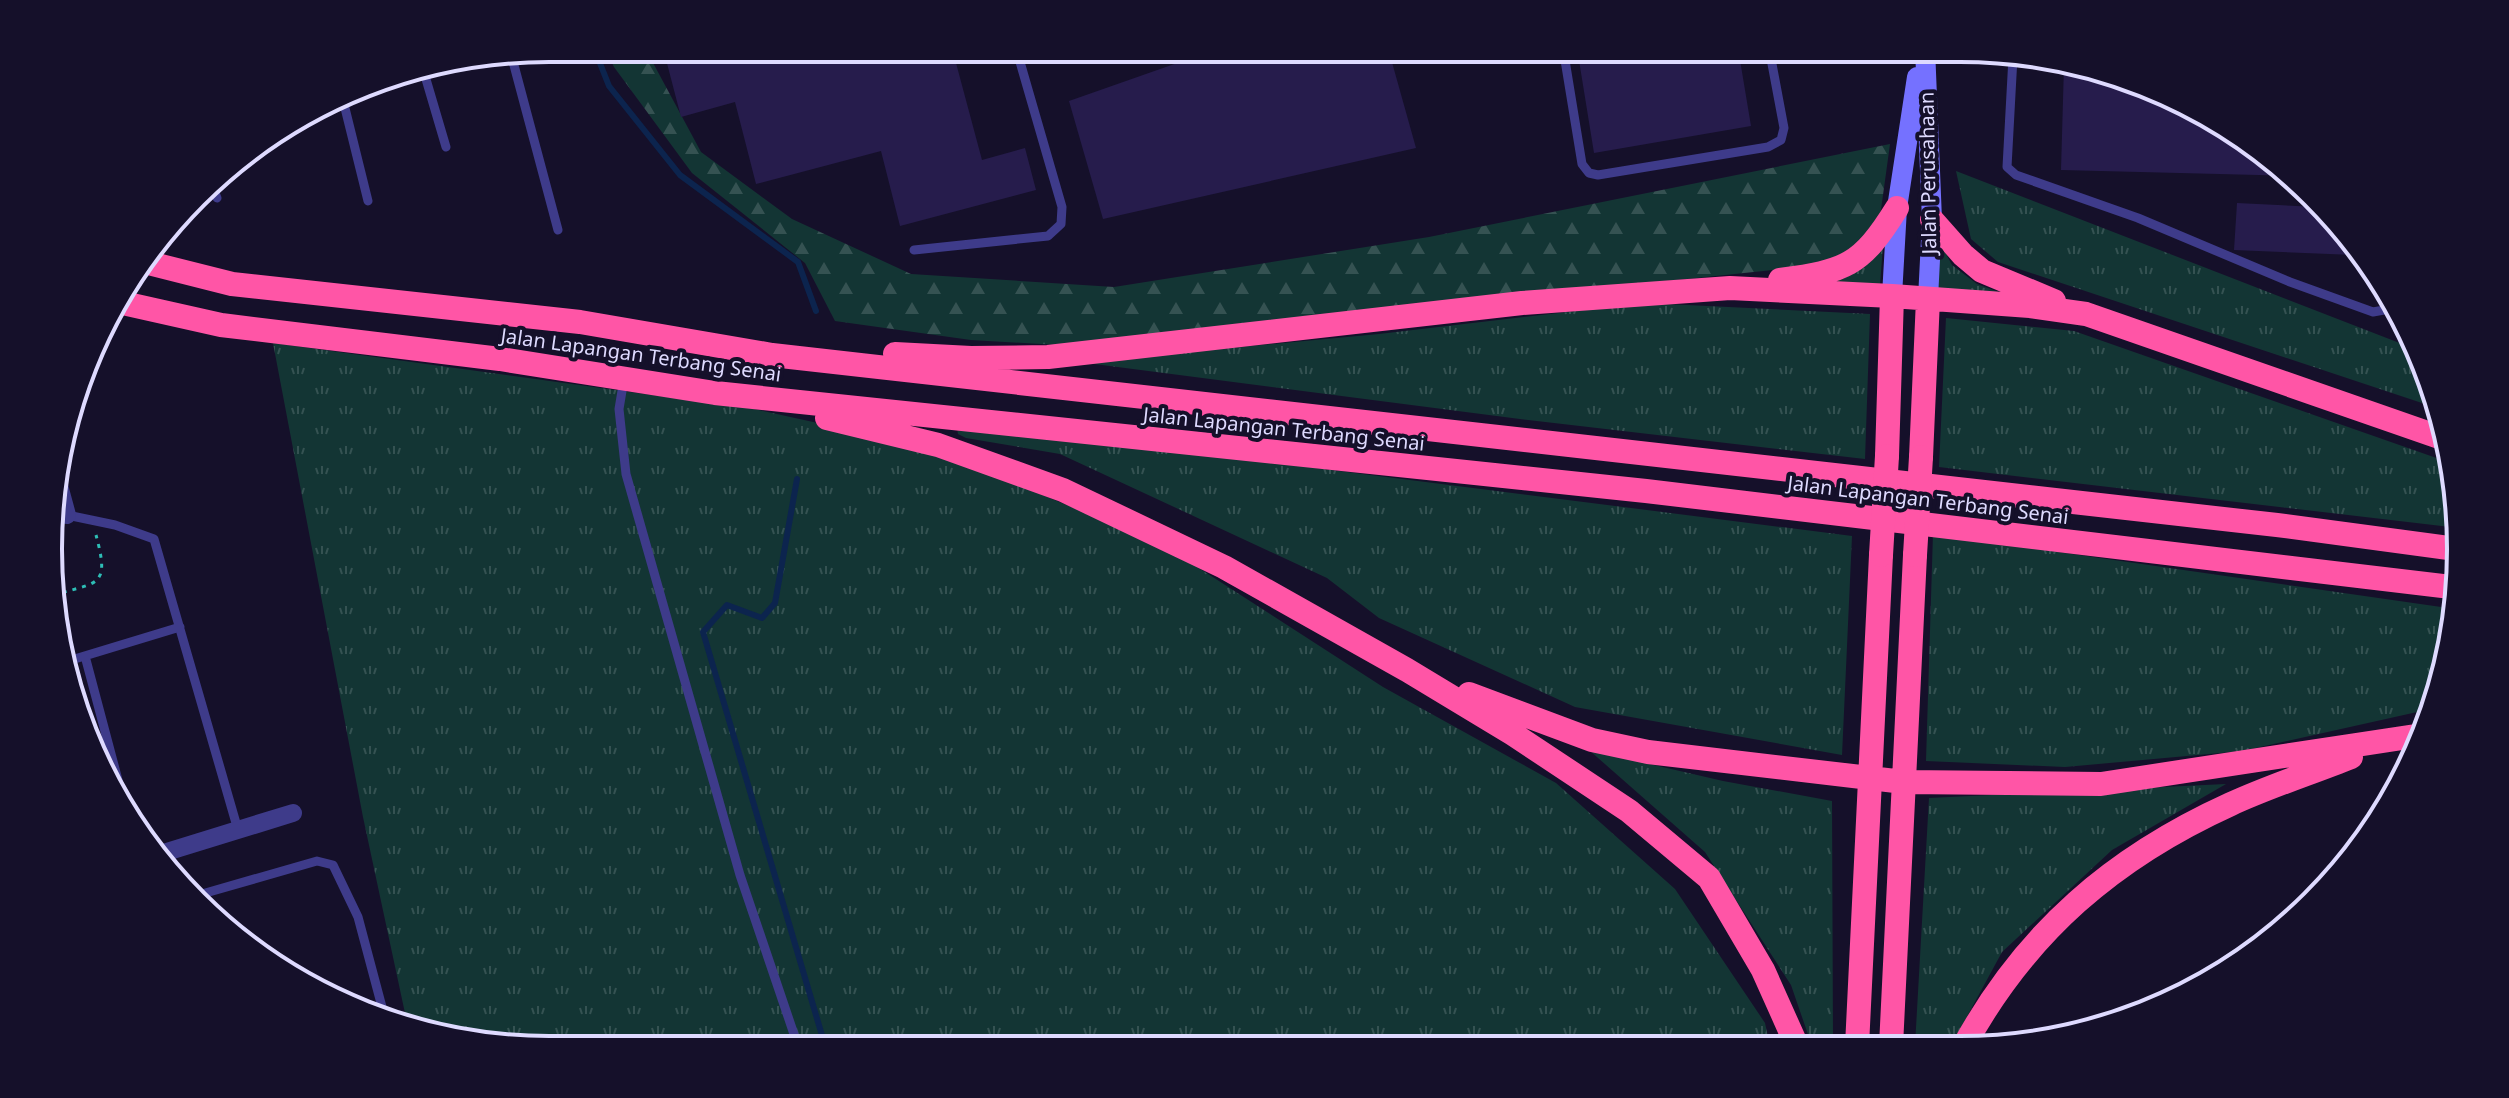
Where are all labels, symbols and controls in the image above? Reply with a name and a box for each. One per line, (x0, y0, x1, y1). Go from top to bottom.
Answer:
street label: Jalan Perusahaan (1913, 91, 1942, 257)
street label: Jalan Lapangan Terbang Senai (497, 321, 783, 388)
street label: Jalan Lapangan Terbang Senai (1140, 400, 1426, 457)
street label: Jalan Lapangan Terbang Senai (1784, 469, 2070, 530)

